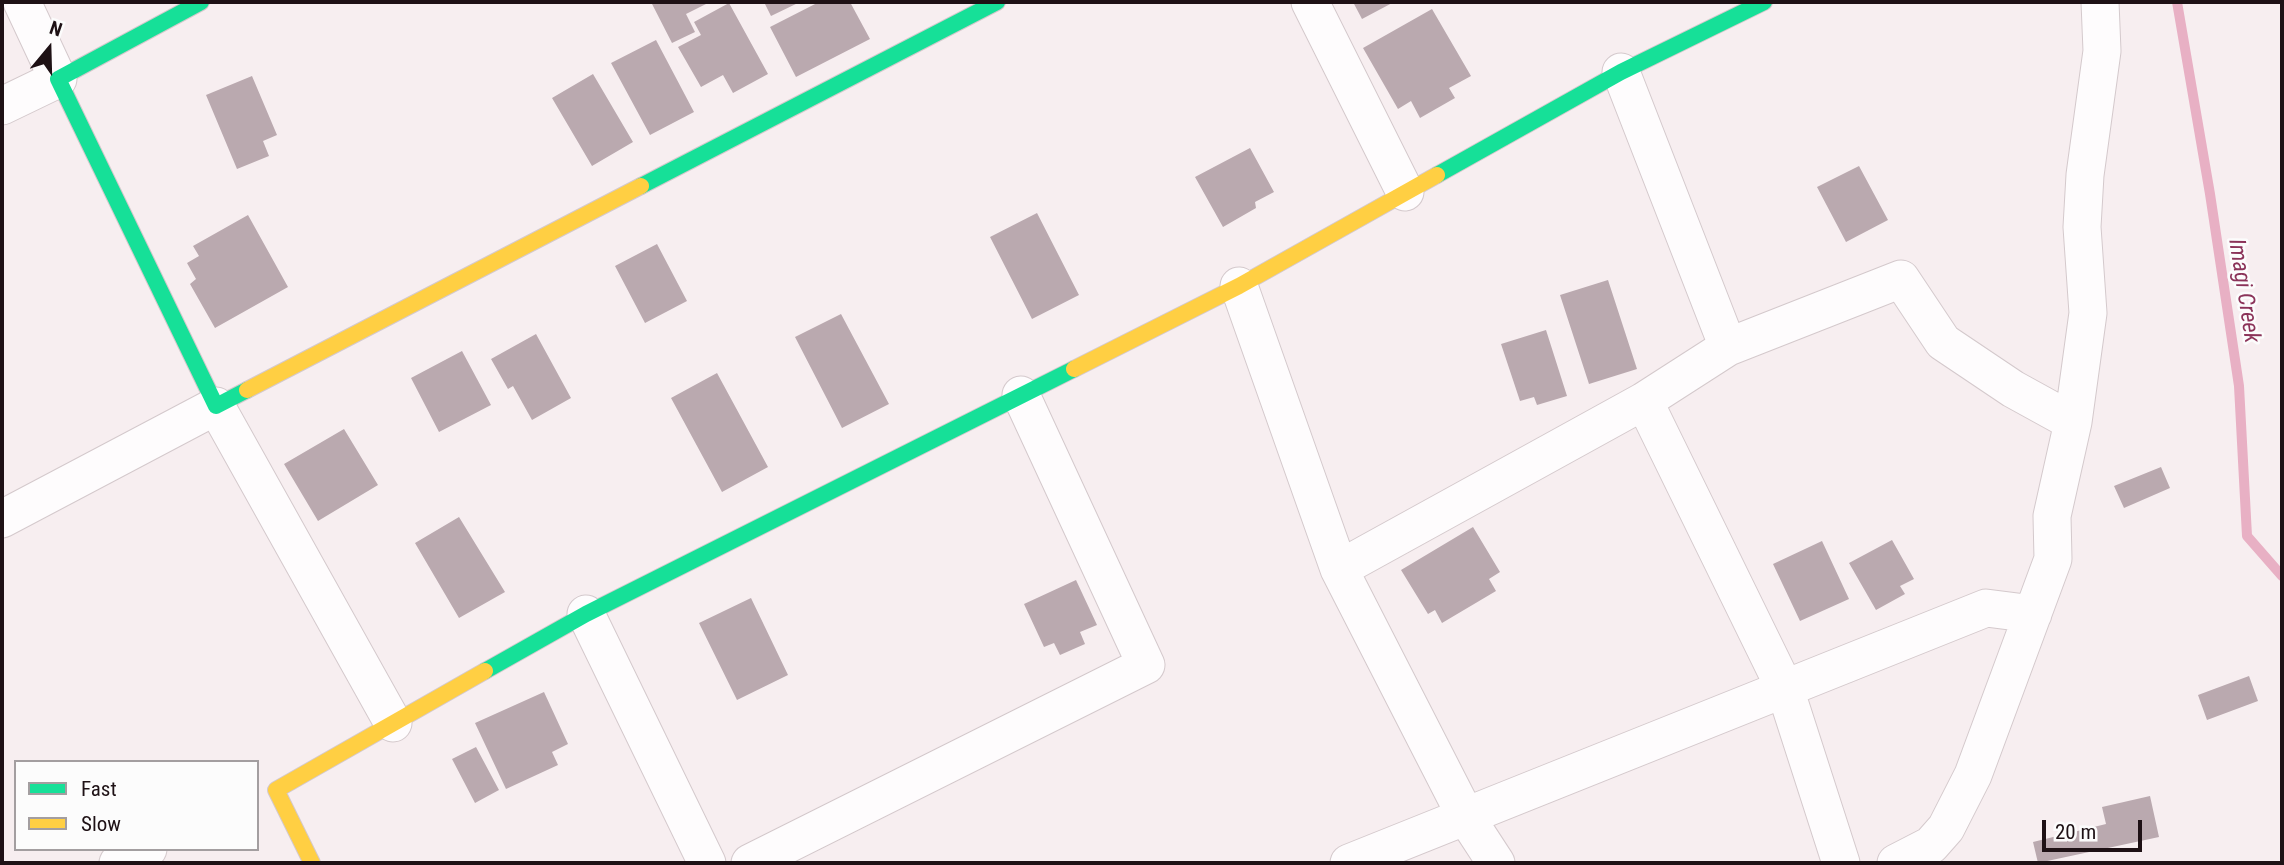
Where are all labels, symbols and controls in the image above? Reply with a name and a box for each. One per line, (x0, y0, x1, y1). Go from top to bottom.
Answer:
north arrow (14, 14, 84, 84)
text: N (47, 16, 65, 41)
water label: Imagi Creek (2221, 237, 2265, 345)
legend (14, 760, 259, 851)
text: Fast (81, 777, 117, 801)
scale bar (2046, 806, 2146, 850)
text: Slow (81, 812, 121, 836)
text: 20 m (2055, 820, 2096, 844)

